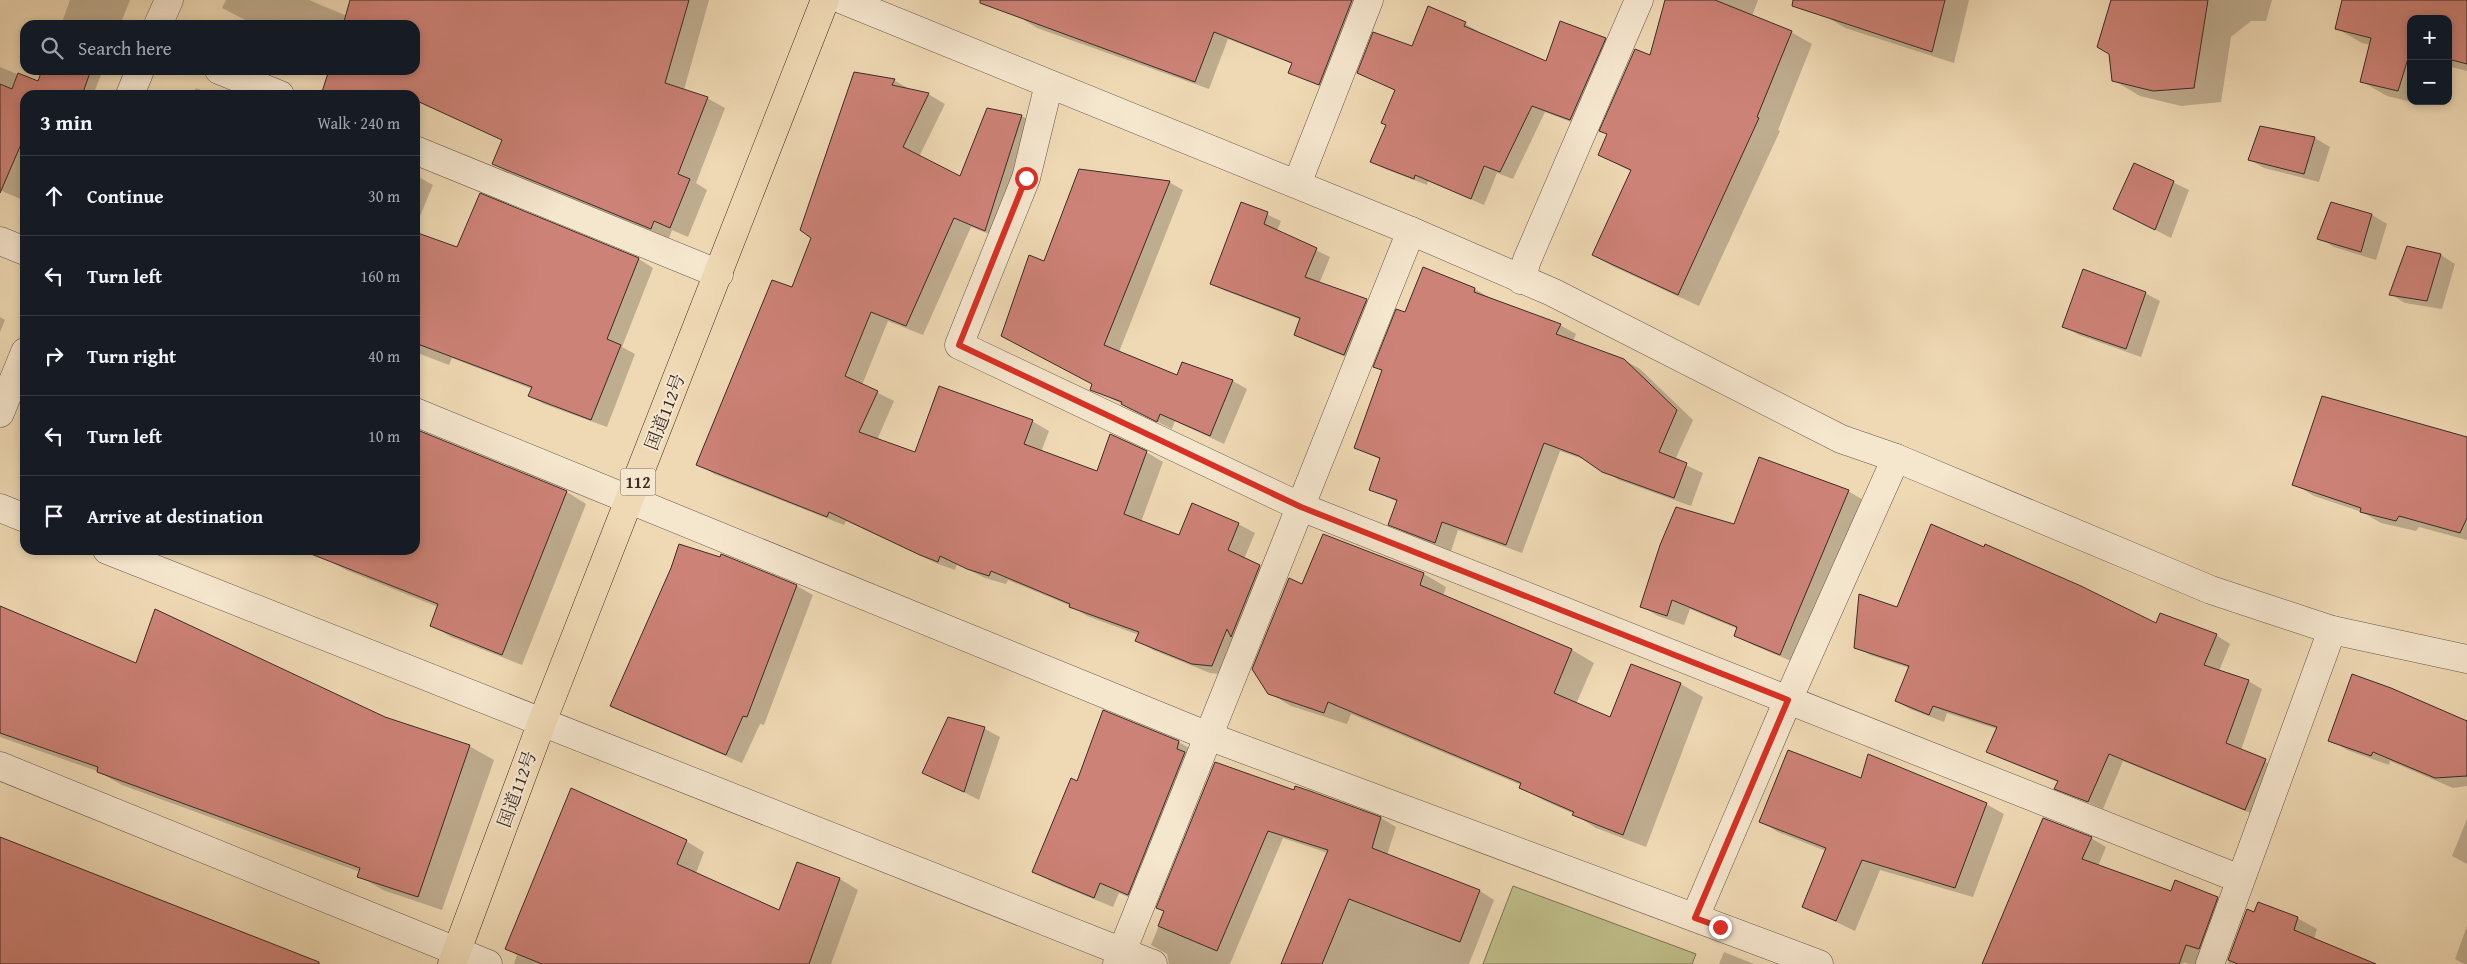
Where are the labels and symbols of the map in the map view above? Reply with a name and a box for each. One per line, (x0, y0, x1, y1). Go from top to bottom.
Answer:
route start (1015, 167, 1038, 190)
street label: 国道112号 (638, 370, 691, 454)
road number: 112 (620, 468, 656, 496)
street label: 国道112号 (490, 747, 543, 831)
route end (1709, 916, 1732, 939)

